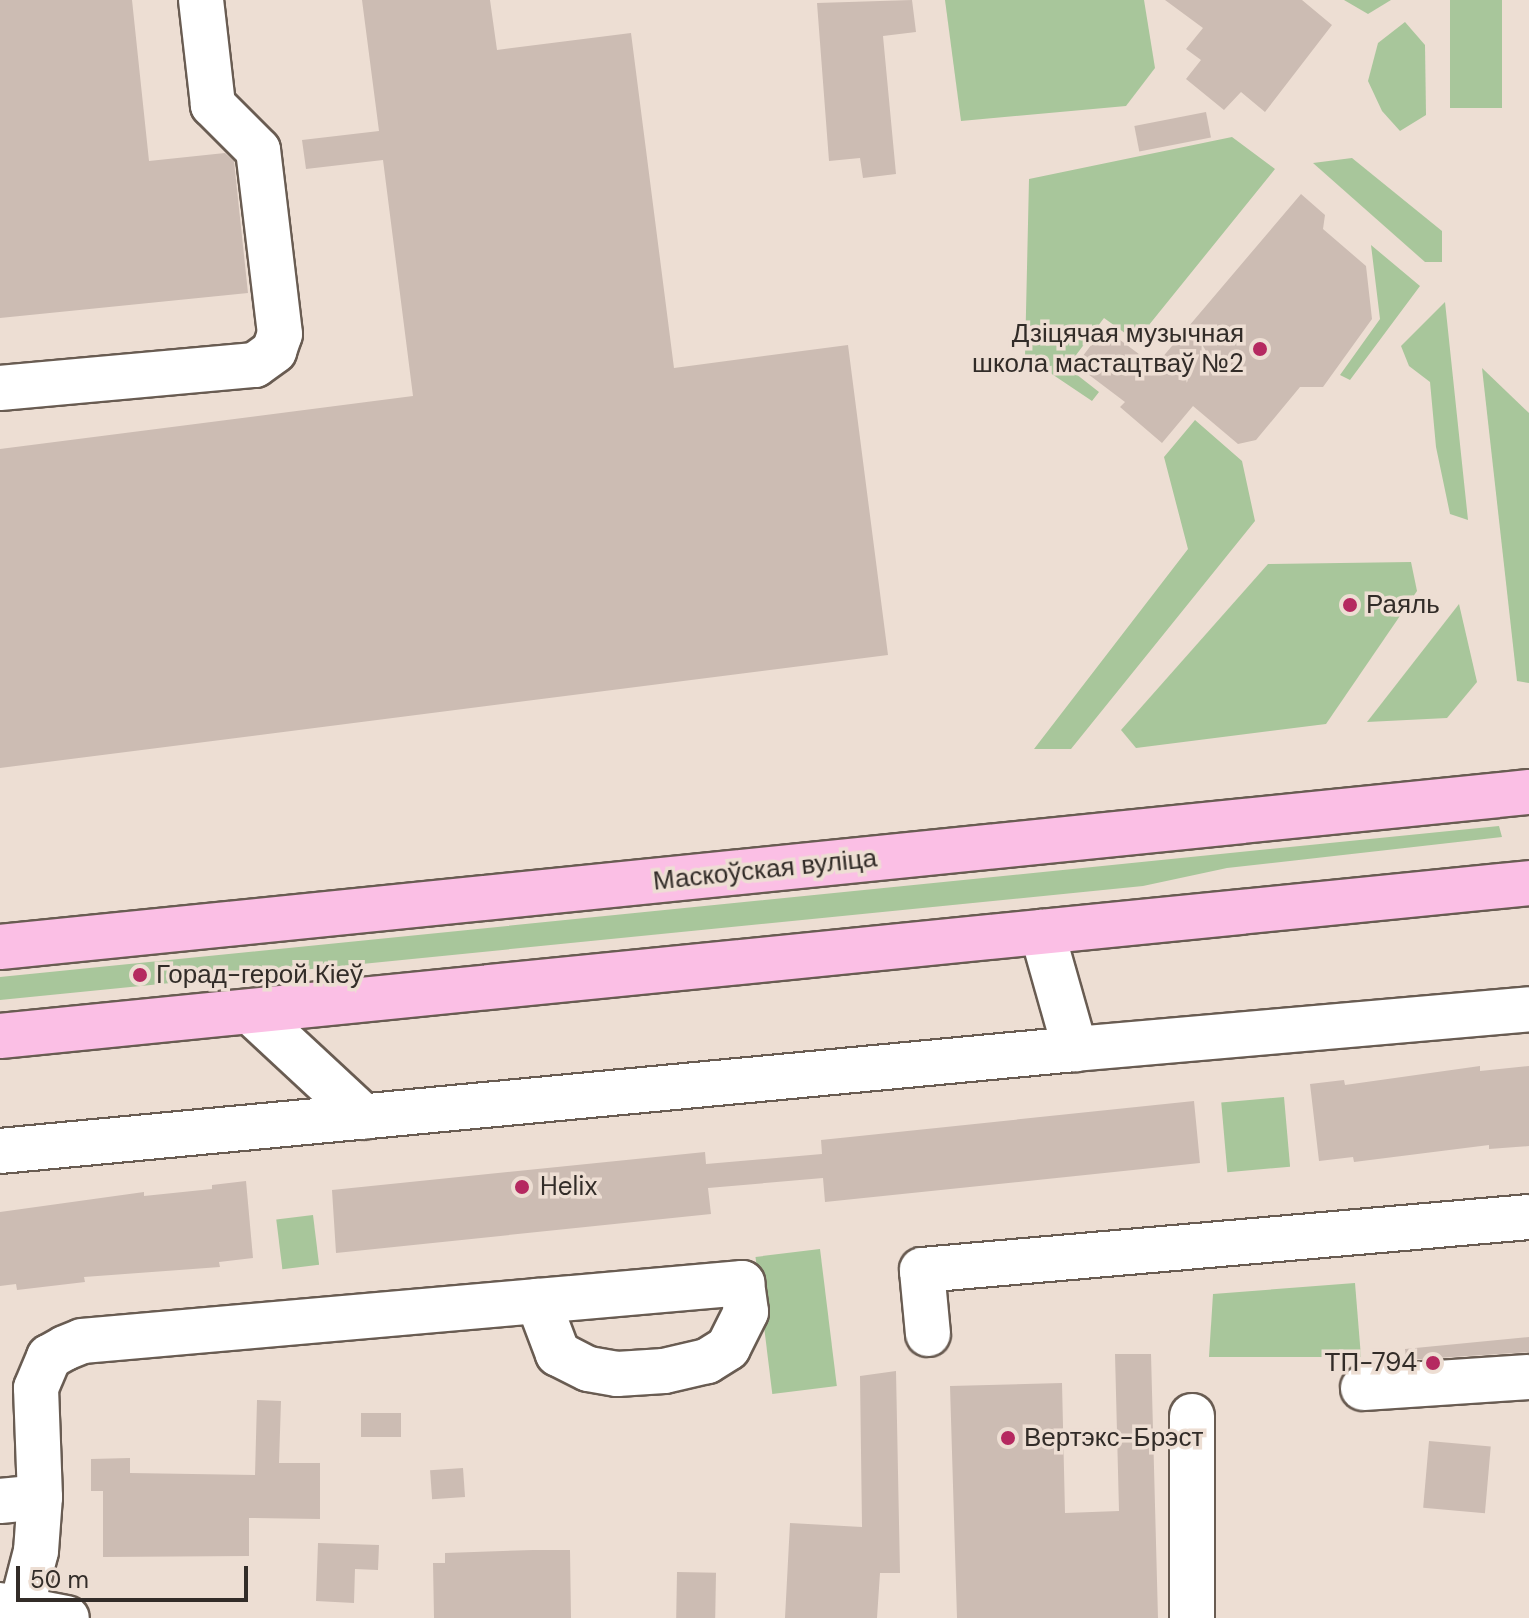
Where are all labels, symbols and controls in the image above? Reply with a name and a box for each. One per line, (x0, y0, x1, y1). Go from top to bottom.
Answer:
place label: Дзіцячая музычная школа мастацтваў №2 (972, 318, 1244, 380)
marker: Дзіцячая музычная школа мастацтваў №2 (1251, 340, 1269, 358)
place label: Раяль (1366, 589, 1440, 621)
marker: Раяль (1341, 596, 1359, 614)
street label: Маскоўская вуліца (652, 843, 878, 897)
place label: Горад-герой Кіеў (156, 959, 363, 991)
marker: Горад-герой Кіеў (131, 966, 149, 984)
place label: Helix (540, 1171, 597, 1203)
marker: Helix (511, 1176, 533, 1198)
place label: ТП-794 (1325, 1347, 1417, 1379)
marker: ТП-794 (1424, 1354, 1442, 1372)
place label: Вертэкс-Брэст (1024, 1422, 1203, 1454)
marker: Вертэкс-Брэст (999, 1429, 1017, 1447)
scale bar (20, 1550, 252, 1600)
text: 50 m (30, 1564, 89, 1595)

